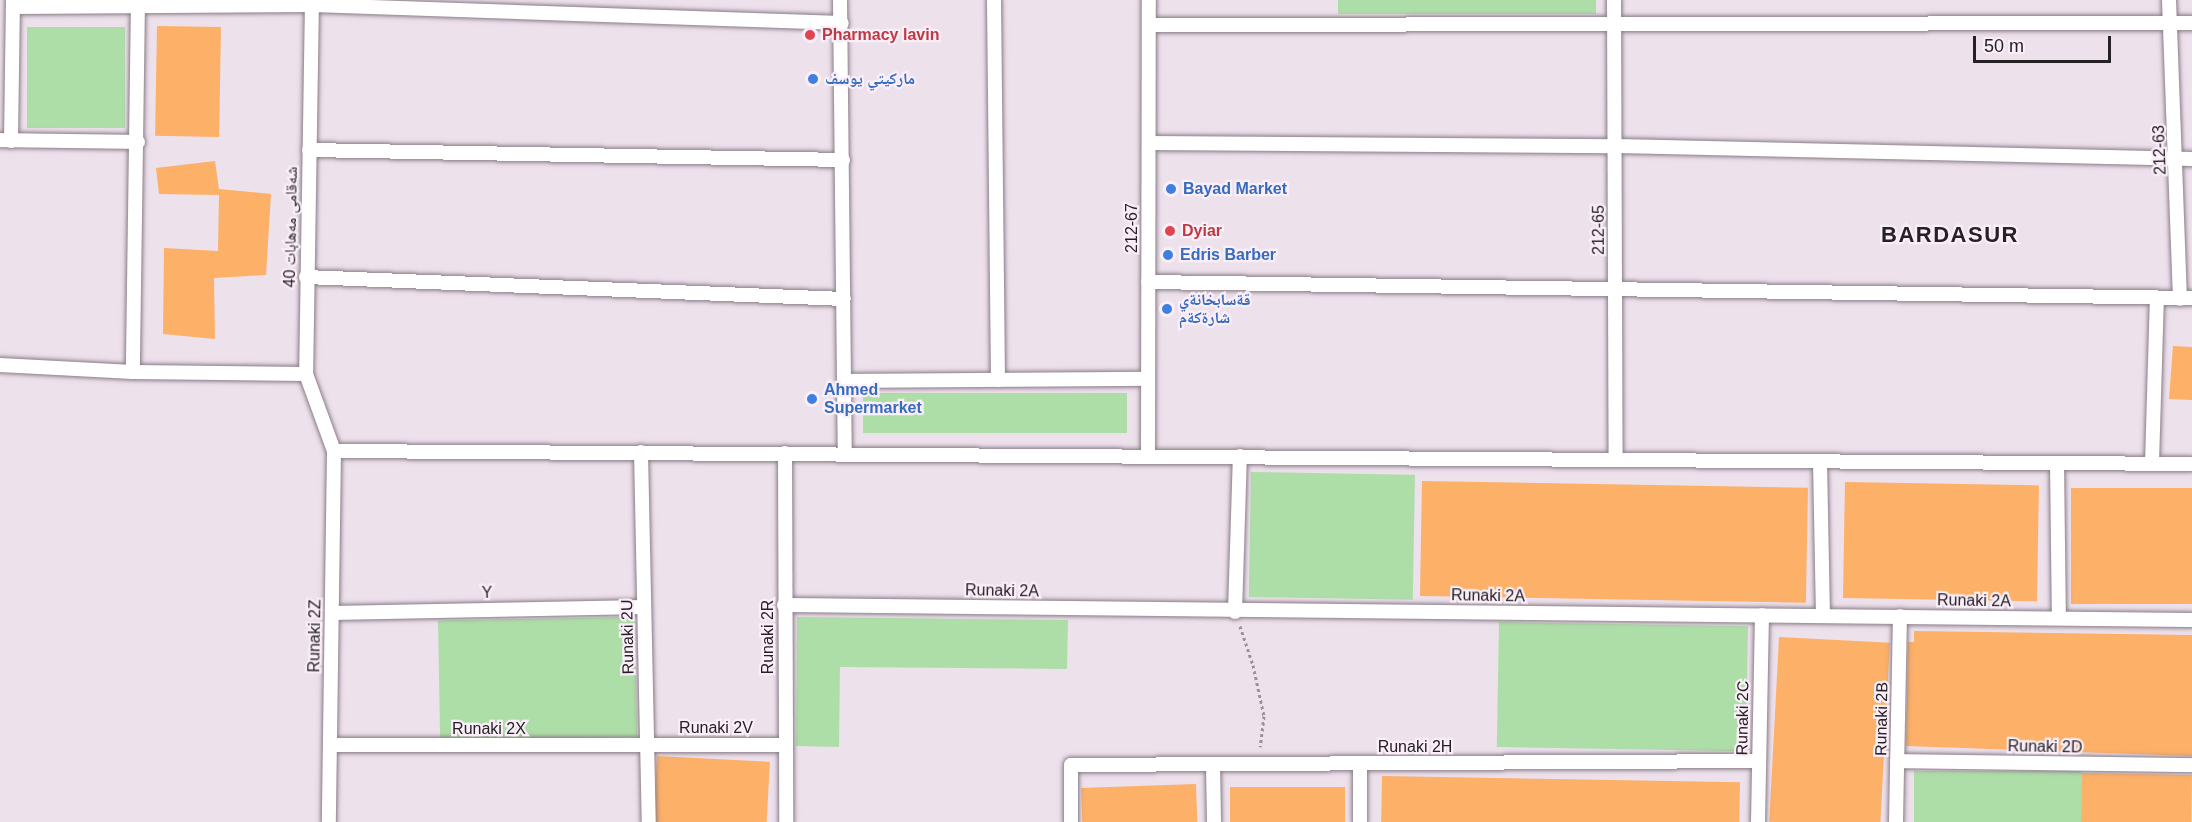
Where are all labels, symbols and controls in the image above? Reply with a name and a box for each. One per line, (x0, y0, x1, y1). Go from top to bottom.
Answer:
scale bar (1976, 24, 2114, 62)
place label: Pharmacy lavin (822, 25, 939, 45)
marker: Pharmacy lavin (803, 28, 817, 42)
text: 50 m (1984, 36, 2024, 56)
place label: ماركيتي يوسف (825, 69, 915, 89)
marker: ماركيتي يوسف (806, 72, 820, 86)
street label: 212-63 (2150, 125, 2170, 175)
street label: شەقامی مەهابات 40 (280, 166, 302, 288)
place label: Bayad Market (1183, 179, 1287, 199)
marker: Bayad Market (1164, 182, 1178, 196)
street label: 212-67 (1122, 203, 1142, 253)
street label: 212-65 (1589, 205, 1609, 255)
place label: Dyiar (1182, 221, 1222, 241)
district label: BARDASUR (1881, 222, 2019, 248)
marker: Dyiar (1163, 224, 1177, 238)
place label: Edris Barber (1180, 245, 1276, 265)
marker: Edris Barber (1161, 248, 1175, 262)
place label: قةسابخانةي شارةكةم (1179, 290, 1251, 328)
marker: قةسابخانةي شارةكةم (1160, 302, 1174, 316)
place label: Ahmed Supermarket (824, 380, 922, 418)
marker: Ahmed Supermarket (805, 392, 819, 406)
street label: Runaki 2A (965, 581, 1039, 601)
street label: Y (481, 583, 493, 603)
street label: Runaki 2A (1451, 586, 1525, 606)
street label: Runaki 2A (1937, 591, 2011, 611)
street label: Runaki 2Z (305, 599, 325, 673)
street label: Runaki 2U (618, 599, 638, 675)
street label: Runaki 2R (758, 600, 778, 674)
street label: Runaki 2C (1733, 680, 1753, 756)
street label: Runaki 2B (1872, 682, 1892, 756)
street label: Runaki 2V (679, 718, 753, 738)
street label: Runaki 2X (452, 719, 526, 739)
street label: Runaki 2H (1378, 737, 1452, 757)
street label: Runaki 2D (2007, 737, 2083, 757)

